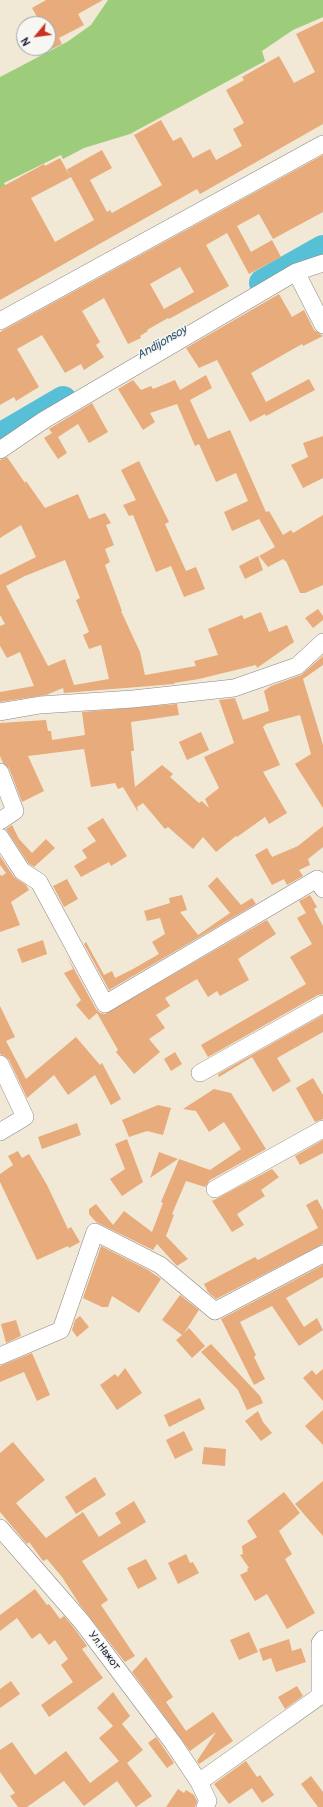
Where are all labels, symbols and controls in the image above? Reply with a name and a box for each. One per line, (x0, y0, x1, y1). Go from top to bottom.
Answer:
north arrow (16, 16, 56, 56)
text: N (18, 35, 33, 48)
water label: Andijonsoy (134, 323, 190, 363)
street label: Ул.Нажот (85, 1629, 123, 1673)

